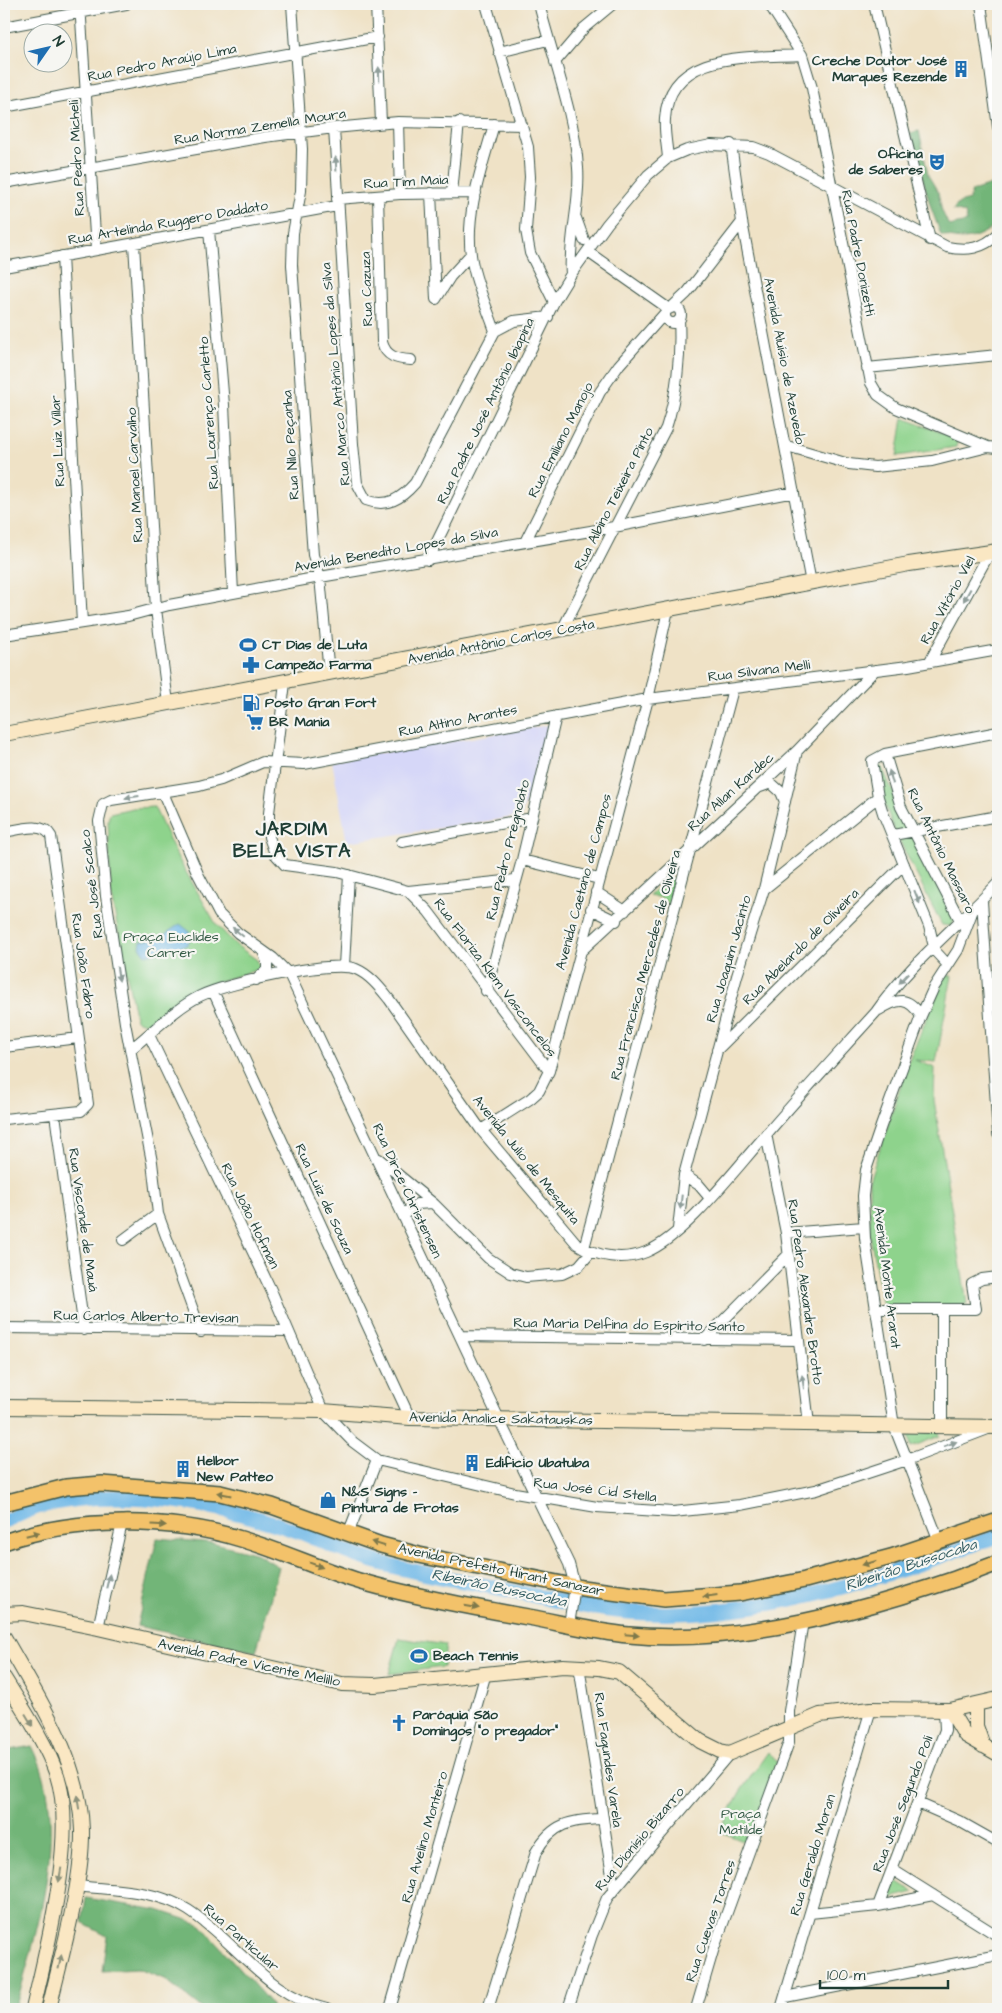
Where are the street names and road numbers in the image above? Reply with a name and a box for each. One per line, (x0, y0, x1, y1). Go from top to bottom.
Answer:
street label: Rua Pedro Araújo Lima (86, 39, 238, 87)
street label: Rua Pedro Micheli (64, 100, 90, 216)
street label: Rua Norma Zemella Moura (173, 104, 347, 150)
street label: Rua Tim Maia (363, 170, 449, 194)
street label: Rua Padre Donizetti (836, 188, 880, 318)
street label: Rua Artelinda Ruggero Daddato (67, 196, 270, 250)
street label: Rua Cazuza (356, 251, 378, 327)
street label: Rua Marco Antônio Lopes da Silva (316, 262, 356, 486)
street label: Avenida Aluísio de Azevedo (758, 276, 810, 446)
street label: Rua Padre José Antônio Ibiapina (432, 315, 540, 507)
street label: Rua Lourenço Carletto (194, 336, 224, 490)
street label: Rua Emiliano Manojo (523, 379, 599, 501)
street label: Rua Nilo Peçanha (277, 389, 305, 501)
street label: Rua Luiz Villar (46, 395, 70, 487)
street label: Rua Manoel Carvalho (121, 407, 149, 543)
street label: Rua Albino Teixeira Pinto (569, 424, 659, 574)
street label: Avenida Benedito Lopes da Silva (293, 522, 499, 578)
street label: Rua Vitório Viel (915, 552, 981, 648)
street label: Avenida Antônio Carlos Costa (406, 614, 596, 670)
street label: Rua Silvana Melli (707, 655, 811, 687)
street label: Rua Altino Arantes (397, 700, 519, 742)
street label: Rua Allan Kardec (683, 748, 779, 836)
street label: Rua Pedro Pregnolato (481, 778, 535, 922)
street label: Rua Antônio Massaro (902, 785, 980, 917)
street label: Avenida Caetano de Campos (551, 792, 617, 972)
street label: Rua José Scalco (75, 828, 109, 939)
street label: Rua Francisca Mercedes de Oliveira (606, 848, 686, 1082)
street label: Rua Abelardo de Oliveira (738, 884, 864, 1010)
street label: Rua Joaquim Jacinto (701, 893, 757, 1025)
street label: Rua Floriza Klem Vasconcelos (429, 894, 561, 1062)
street label: Rua João Fabro (66, 912, 100, 1020)
street label: Avenida Julio de Mesquita (468, 1091, 584, 1229)
street label: Rua Dirce Christensen (367, 1120, 447, 1262)
street label: Rua Luiz de Souza (290, 1141, 358, 1257)
street label: Rua Visconde de Mauá (63, 1147, 103, 1293)
street label: Rua João Hofman (216, 1160, 284, 1272)
street label: Rua Pedro Alexandre Brotto (782, 1198, 828, 1386)
street label: Avenida Monte Ararat (868, 1206, 906, 1350)
street label: Rua Carlos Alberto Trevisan (53, 1305, 239, 1329)
street label: Rua Maria Delfina do Espírito Santo (513, 1313, 745, 1337)
street label: Avenida Analice Sakatauskas (409, 1407, 593, 1431)
street label: Rua José Cid Stella (532, 1473, 658, 1507)
street label: Avenida Prefeito Hirant Sanazar (396, 1538, 606, 1602)
street label: Avenida Padre Vicente Melillo (156, 1634, 342, 1692)
street label: Rua Fagundes Varela (589, 1691, 627, 1829)
street label: Rua José Segundo Poli (868, 1733, 938, 1875)
street label: Rua Avelino Monteiro (397, 1769, 453, 1905)
street label: Rua Dionísio Bizarro (591, 1783, 690, 1895)
street label: Rua Geraldo Moran (785, 1792, 841, 1918)
street label: Rua Cuevas Torres (681, 1857, 741, 1985)
street label: Rua Particular (199, 1899, 283, 1977)

